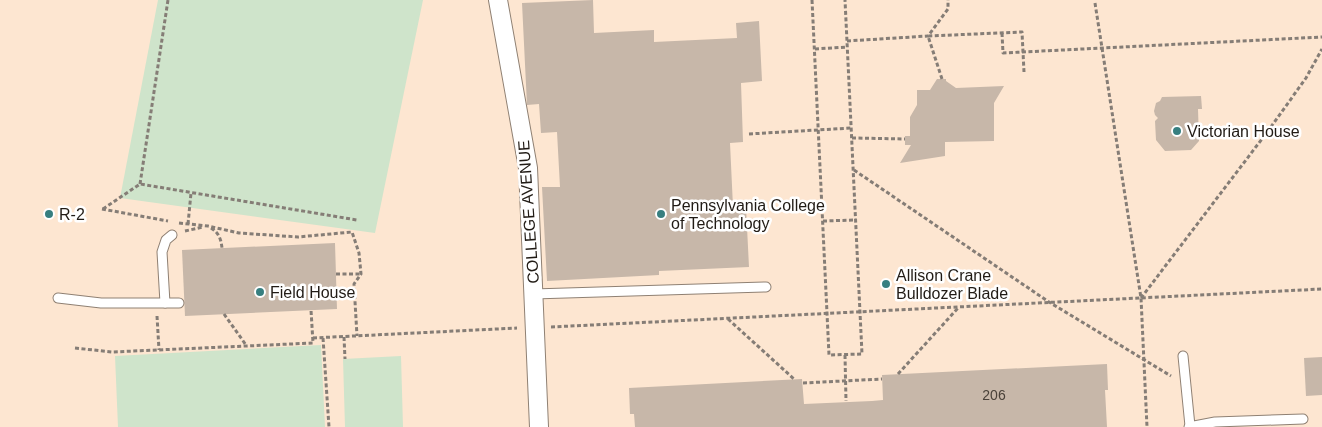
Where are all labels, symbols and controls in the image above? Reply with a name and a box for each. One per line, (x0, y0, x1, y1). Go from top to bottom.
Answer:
place label: Victorian House (1187, 123, 1300, 140)
marker: Victorian House (1171, 125, 1183, 137)
street label: COLLEGE AVENUE (515, 140, 542, 284)
place label: Pennsylvania College of Technology (671, 197, 825, 232)
place label: R-2 (59, 206, 85, 223)
marker: R-2 (43, 208, 55, 220)
marker: Pennsylvania College of Technology (655, 208, 667, 220)
place label: Allison Crane Bulldozer Blade (896, 267, 1008, 302)
marker: Allison Crane Bulldozer Blade (880, 278, 892, 290)
place label: Field House (270, 284, 355, 301)
marker: Field House (254, 286, 266, 298)
house number: 206 (982, 387, 1006, 403)

